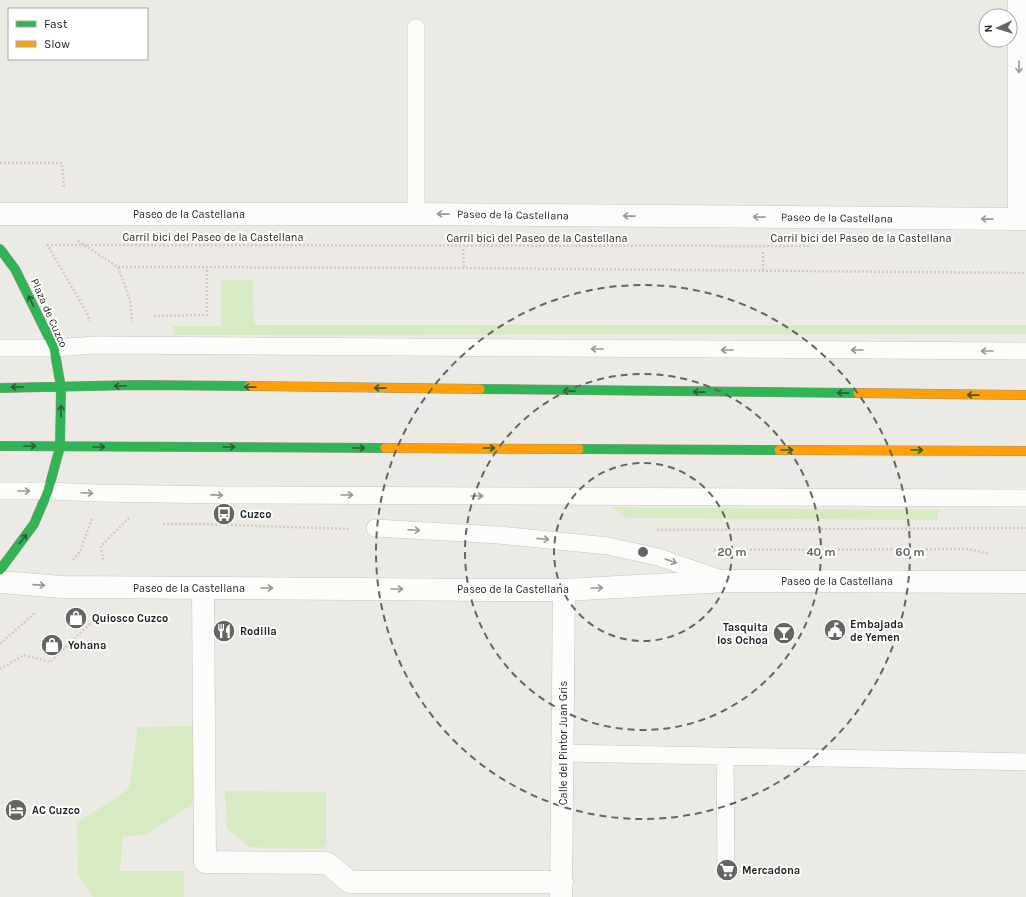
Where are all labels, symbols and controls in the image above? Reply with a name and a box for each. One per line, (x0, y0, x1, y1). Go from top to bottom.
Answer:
legend (8, 8, 148, 60)
north arrow (978, 8, 1018, 48)
text: Fast (44, 17, 68, 31)
text: N (982, 24, 995, 33)
text: Slow (44, 37, 70, 51)
one-way arrow (1015, 60, 1023, 73)
street label: Paseo de la Castellana (133, 208, 245, 221)
street label: Paseo de la Castellana (457, 208, 569, 222)
one-way arrow (437, 210, 450, 218)
street label: Paseo de la Castellana (781, 211, 893, 225)
one-way arrow (623, 212, 636, 220)
one-way arrow (753, 213, 766, 221)
one-way arrow (981, 215, 994, 223)
street label: Carril bici del Paseo de la Castellana (123, 231, 303, 244)
street label: Carril bici del Paseo de la Castellana (447, 232, 627, 245)
street label: Carril bici del Paseo de la Castellana (771, 232, 951, 245)
street label: Plaza de Cuzco (28, 276, 70, 350)
one-way arrow (27, 295, 34, 307)
one-way arrow (591, 345, 604, 353)
one-way arrow (721, 346, 734, 354)
one-way arrow (851, 347, 864, 354)
one-way arrow (981, 347, 994, 355)
one-way arrow (114, 382, 127, 390)
one-way arrow (11, 383, 24, 391)
one-way arrow (244, 383, 257, 391)
one-way arrow (374, 385, 387, 392)
one-way arrow (563, 387, 576, 394)
one-way arrow (693, 388, 706, 396)
one-way arrow (837, 389, 850, 397)
one-way arrow (967, 391, 980, 399)
one-way arrow (57, 405, 65, 418)
one-way arrow (23, 442, 36, 450)
one-way arrow (92, 443, 105, 451)
one-way arrow (222, 443, 235, 451)
one-way arrow (352, 444, 365, 452)
one-way arrow (482, 445, 495, 452)
one-way arrow (780, 446, 793, 454)
one-way arrow (910, 446, 923, 454)
one-way arrow (17, 487, 30, 495)
one-way arrow (80, 489, 93, 496)
one-way arrow (210, 491, 223, 498)
one-way arrow (340, 491, 353, 499)
one-way arrow (470, 492, 483, 500)
bus stop icon: Cuzco (211, 501, 237, 527)
place label: Cuzco (240, 508, 271, 521)
one-way arrow (407, 527, 420, 534)
one-way arrow (19, 533, 27, 544)
one-way arrow (536, 536, 549, 543)
centre of rings (636, 545, 650, 559)
text: 20 m (717, 545, 747, 559)
text: 40 m (806, 545, 836, 559)
text: 60 m (895, 545, 925, 559)
one-way arrow (664, 558, 677, 565)
street label: Paseo de la Castellana (781, 575, 893, 588)
one-way arrow (32, 581, 45, 588)
street label: Paseo de la Castellana (133, 582, 245, 595)
street label: Paseo de la Castellana (457, 583, 569, 596)
one-way arrow (260, 584, 273, 592)
one-way arrow (590, 584, 603, 591)
one-way arrow (390, 585, 403, 593)
shop icon: Quiosco Cuzco (63, 605, 89, 631)
place label: Quiosco Cuzco (92, 612, 168, 625)
public building icon: Embajada de Yemen (822, 617, 848, 643)
restaurant icon: Rodilla (211, 618, 237, 644)
place label: Embajada de Yemen (850, 618, 903, 644)
bar icon: Tasquita los Ochoa (771, 620, 797, 646)
place label: Tasquita los Ochoa (717, 621, 768, 647)
place label: Rodilla (240, 625, 277, 638)
shop icon: Yohana (39, 632, 65, 658)
place label: Yohana (68, 639, 106, 652)
street label: Calle del Pintor Juan Gris (557, 681, 570, 805)
hotel icon: AC Cuzco (3, 797, 29, 823)
place label: AC Cuzco (32, 804, 80, 817)
supermarket icon: Mercadona (714, 857, 740, 883)
place label: Mercadona (742, 864, 800, 877)

